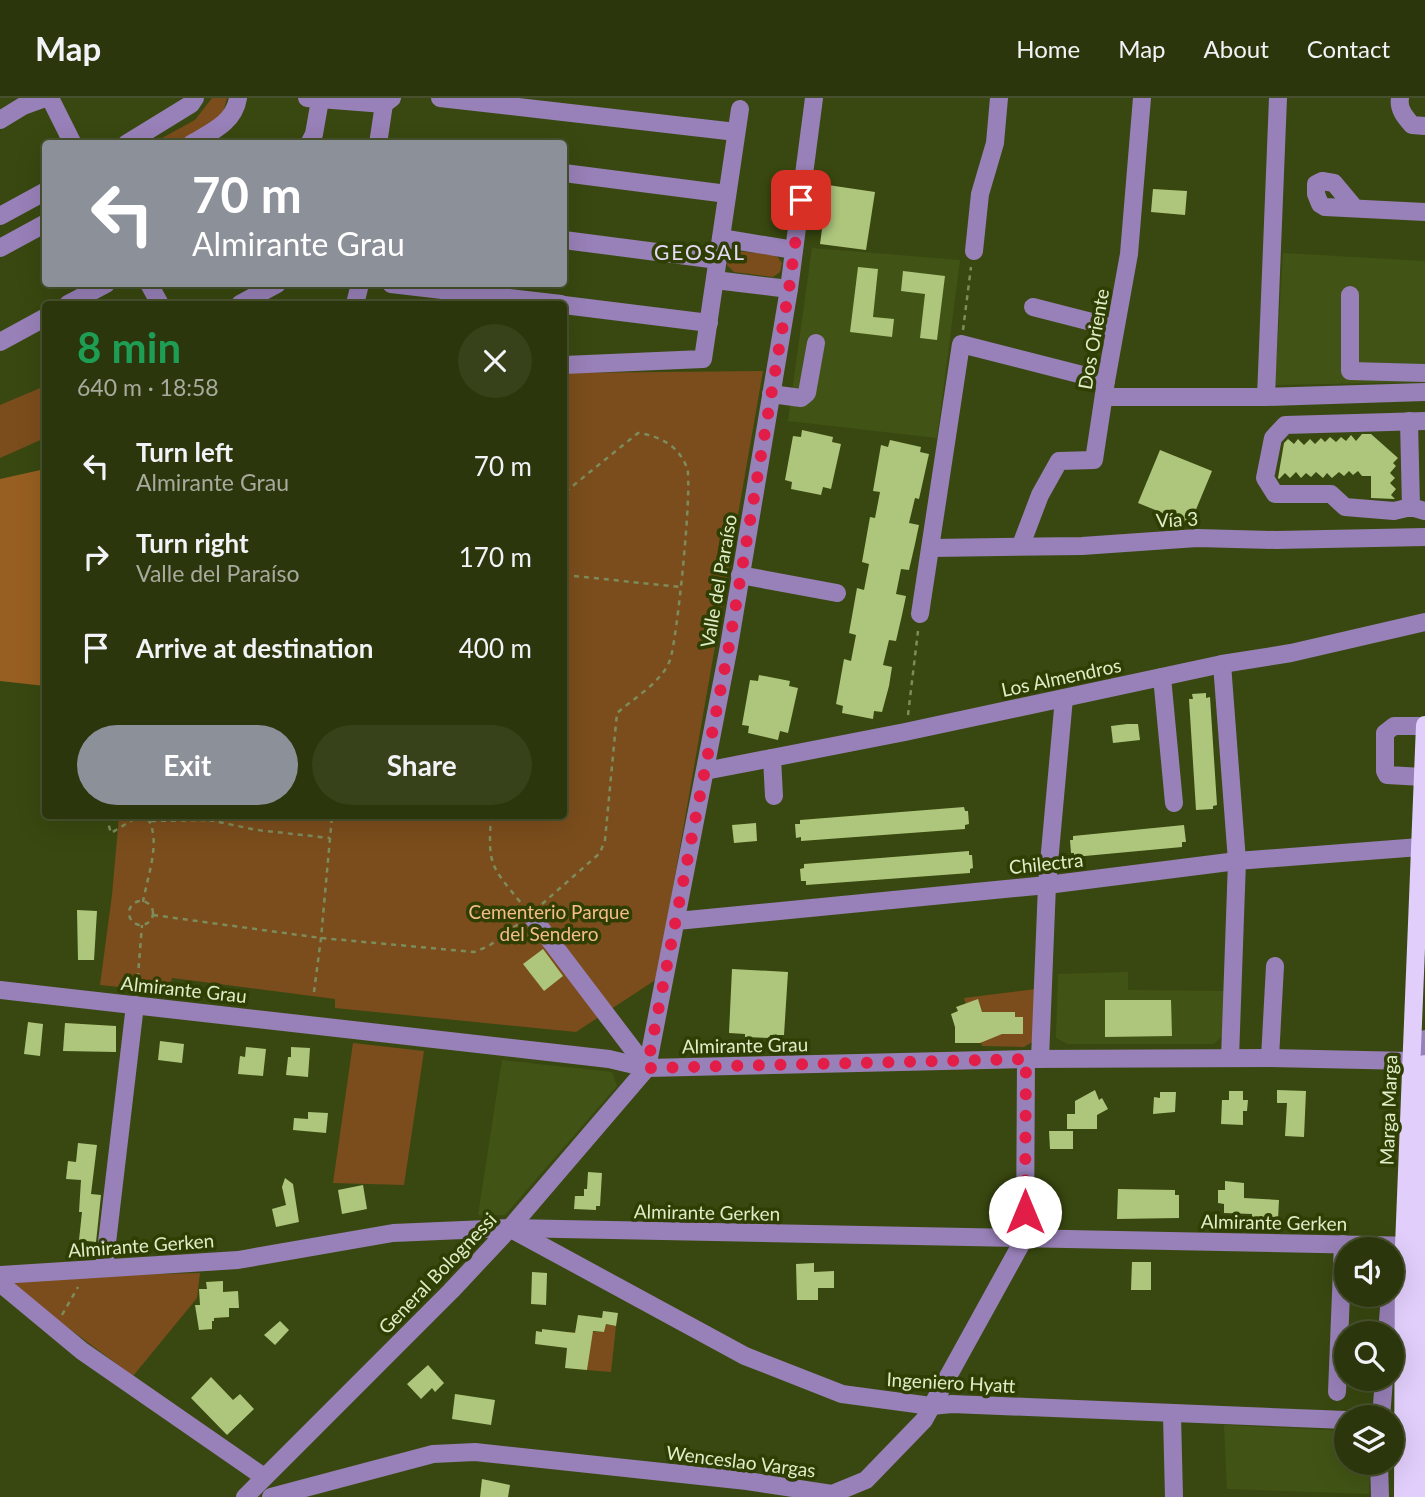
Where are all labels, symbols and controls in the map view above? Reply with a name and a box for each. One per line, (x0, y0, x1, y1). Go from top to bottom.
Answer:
text: Map (35, 28, 101, 68)
text: Home (1016, 34, 1080, 63)
text: Map (1118, 34, 1166, 63)
text: About (1204, 34, 1269, 63)
text: Contact (1307, 34, 1390, 63)
text: 70 m (192, 165, 302, 223)
icon: left (77, 168, 168, 259)
pin (771, 170, 831, 230)
icon: arrive (782, 181, 820, 219)
text: Almirante Grau (192, 224, 405, 263)
district label: GEOSAL (654, 239, 746, 264)
street label: Dos Oriente (1073, 287, 1113, 391)
text: 8 min (77, 322, 181, 372)
button: close (458, 324, 532, 398)
text: 640 m · 18:58 (77, 373, 219, 401)
text: Turn left (136, 436, 233, 468)
icon: left (77, 447, 115, 485)
text: 70 m (474, 450, 532, 482)
text: Almirante Grau (136, 468, 289, 496)
street label: Vía 3 (1155, 506, 1199, 532)
street label: Valle del Paraíso (695, 512, 741, 650)
text: Turn right (136, 527, 249, 559)
icon: right (77, 538, 115, 576)
text: 170 m (459, 541, 532, 573)
text: Valle del Paraíso (136, 559, 300, 587)
icon: arrive (77, 629, 115, 667)
text: Arrive at destination (136, 632, 373, 664)
text: 400 m (459, 632, 532, 664)
street label: Los Almendros (999, 653, 1123, 701)
button: Exit (77, 725, 298, 805)
button: Share (312, 725, 532, 805)
street label: Chilectra (1008, 848, 1084, 878)
park label: Cementerio Parque del Sendero (469, 900, 629, 945)
street label: Almirante Grau (120, 971, 248, 1007)
street label: Almirante Grau (682, 1032, 808, 1058)
street label: Marga Marga (1375, 1054, 1401, 1166)
position arrow (988, 1175, 1062, 1249)
street label: Almirante Gerken (634, 1199, 780, 1225)
street label: General Bolognessi (373, 1208, 501, 1338)
street label: Almirante Gerken (1201, 1209, 1347, 1235)
street label: Almirante Gerken (67, 1228, 215, 1262)
map controls (1334, 1237, 1404, 1475)
button: sound (1334, 1237, 1404, 1307)
button: search (1334, 1321, 1404, 1391)
street label: Ingeniero Hyatt (886, 1367, 1016, 1397)
button: layers (1334, 1405, 1404, 1475)
street label: Wenceslao Vargas (665, 1440, 817, 1482)

